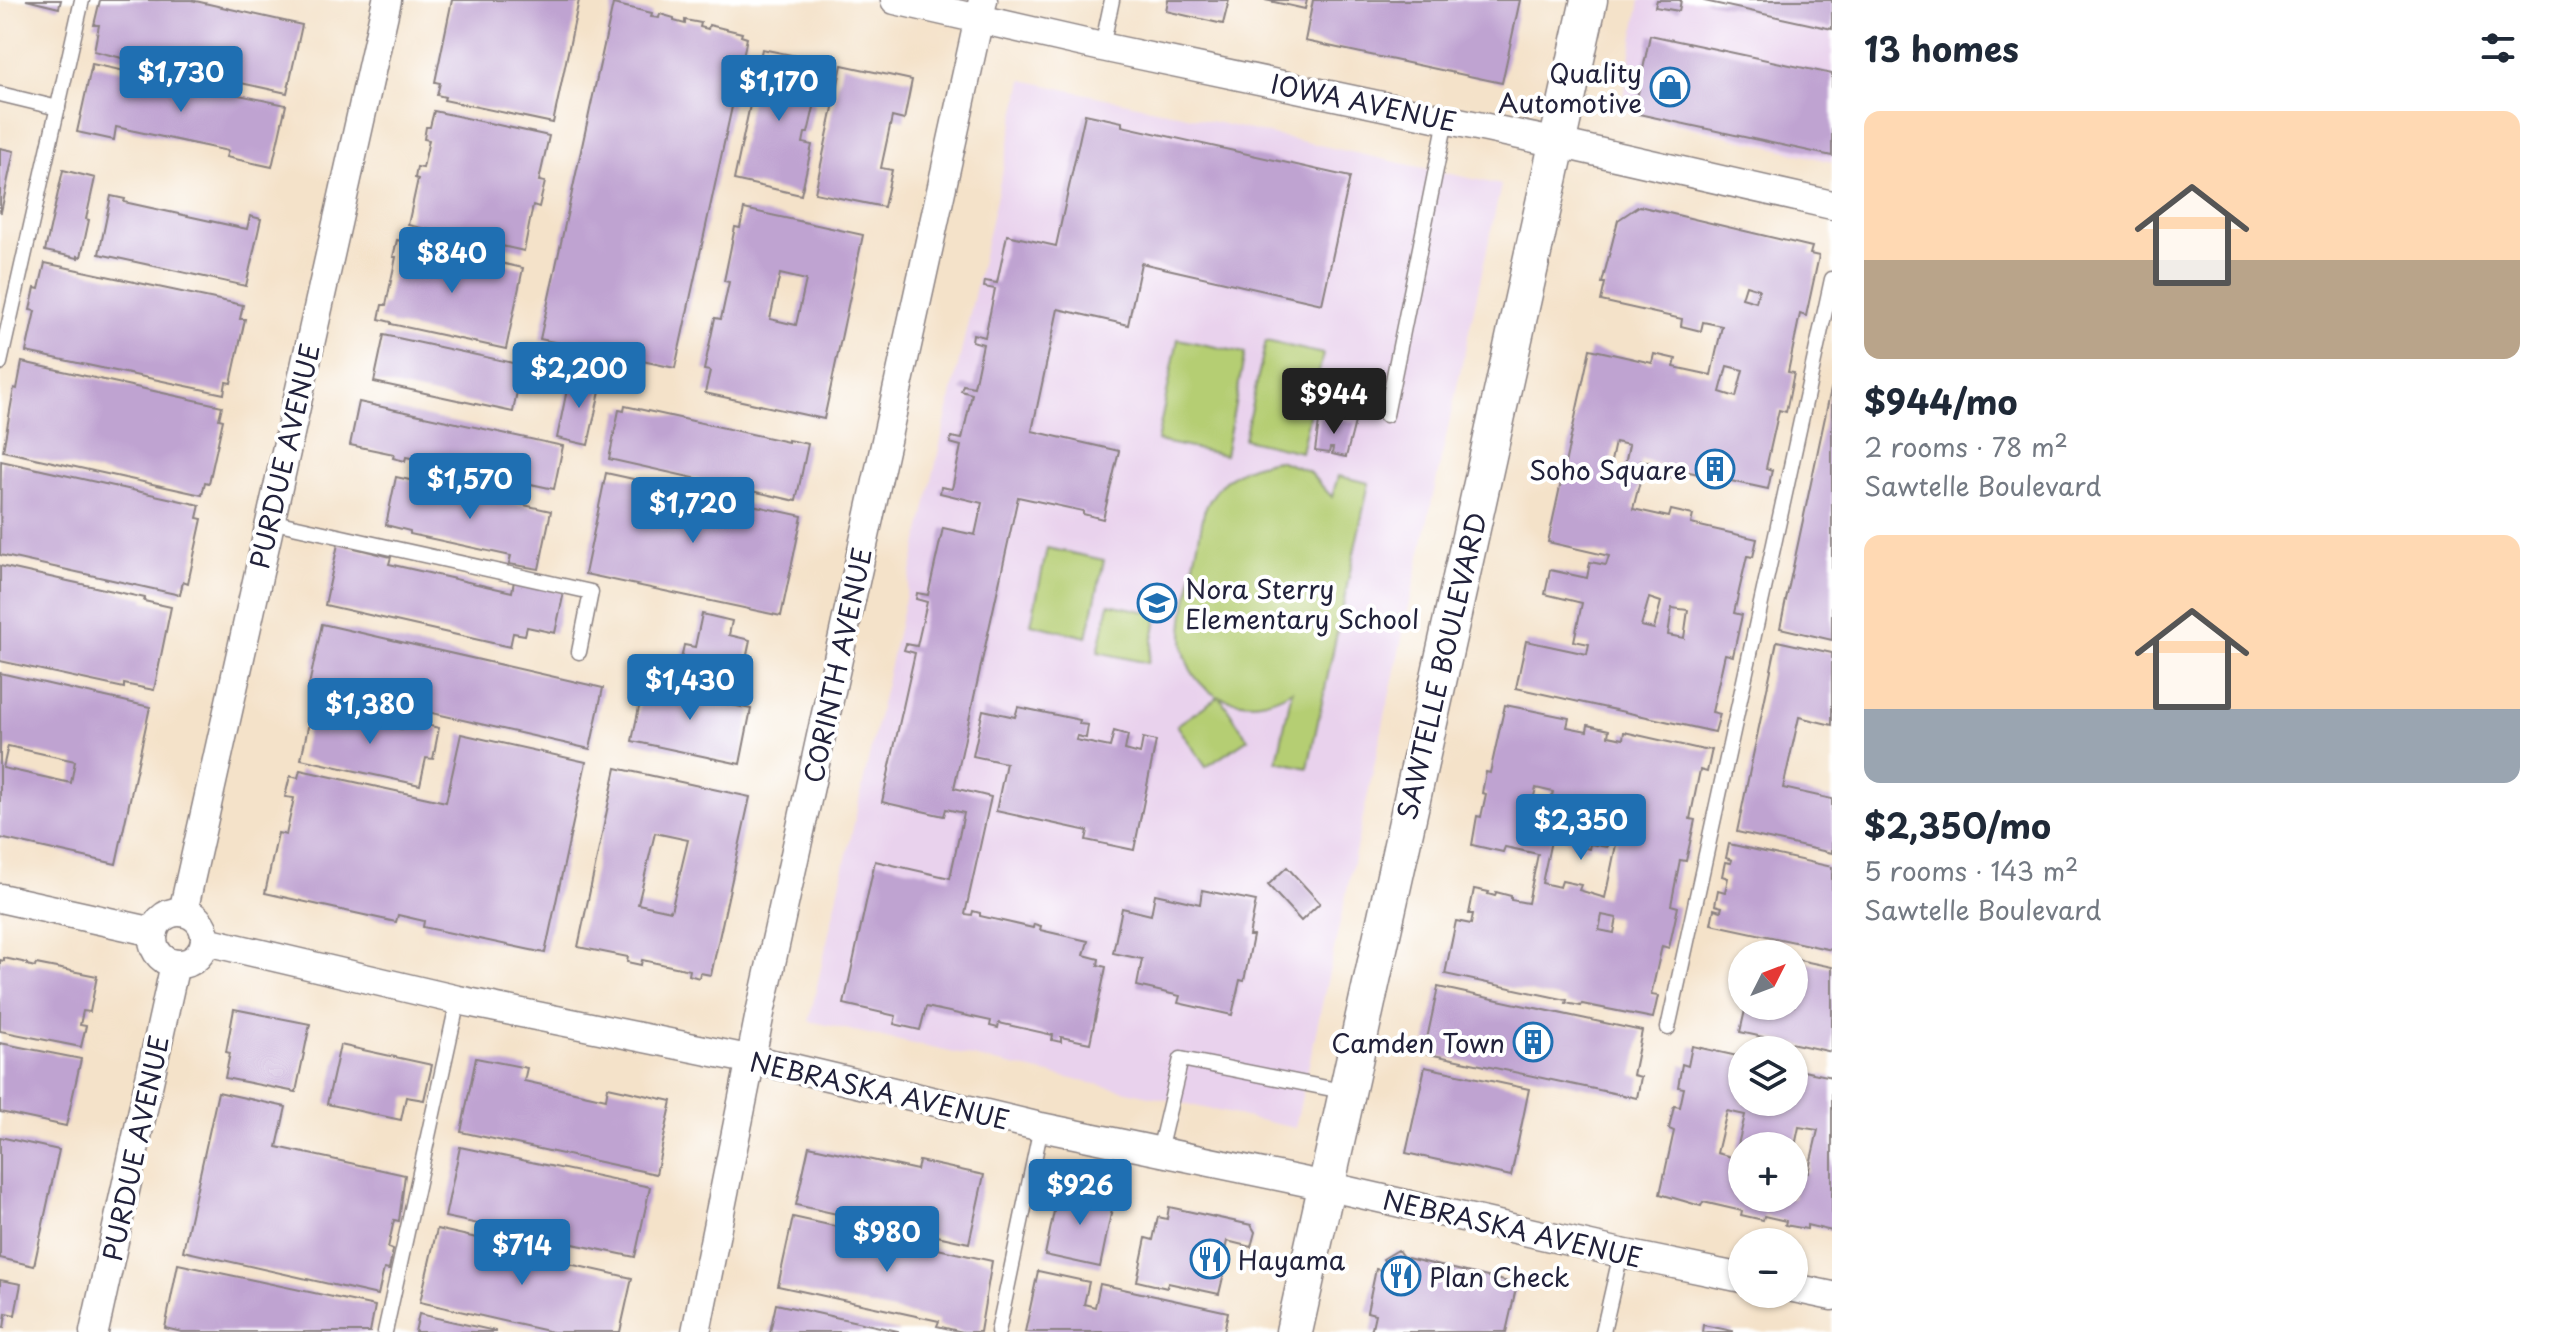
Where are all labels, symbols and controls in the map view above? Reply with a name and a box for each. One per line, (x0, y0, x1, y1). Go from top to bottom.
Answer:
text: 13 homes (1864, 22, 2019, 74)
icon: filters (2476, 26, 2520, 70)
pin: $1,730 (116, 46, 246, 114)
text: $1,730 (138, 52, 224, 91)
place label: Quality Automotive (1498, 53, 1642, 122)
pin: $1,170 (714, 55, 844, 123)
text: $1,170 (739, 61, 819, 100)
street label: IOWA AVENUE (1268, 63, 1460, 141)
shop icon: Quality Automotive (1649, 66, 1691, 108)
icon: home (2120, 163, 2264, 307)
pin: $840 (405, 227, 499, 295)
text: $840 (417, 233, 487, 272)
street label: PURDUE AVENUE (239, 340, 329, 572)
pin: $2,200 (514, 342, 644, 410)
text: $2,200 (530, 348, 628, 387)
pin: $944 (1287, 368, 1381, 436)
text: $944 (1300, 374, 1368, 413)
text: $944/mo (1864, 375, 2018, 427)
text: 2 rooms · 78 m² (1864, 427, 2068, 466)
building icon: Soho Square (1694, 448, 1736, 490)
place label: Soho Square (1529, 450, 1687, 489)
pin: $1,570 (405, 453, 535, 521)
text: $1,570 (427, 459, 513, 498)
text: Sawtelle Boulevard (1864, 466, 2101, 505)
pin: $1,720 (628, 477, 758, 545)
text: $1,720 (649, 483, 737, 522)
street label: SAWTELLE BOULEVARD (1387, 508, 1495, 824)
street label: CORINTH AVENUE (793, 544, 881, 786)
place label: Nora Sterry Elementary School (1185, 569, 1419, 638)
school or university icon: Nora Sterry Elementary School (1136, 582, 1178, 624)
icon: home (2120, 587, 2264, 731)
pin: $1,430 (625, 654, 755, 722)
text: $1,430 (645, 660, 735, 699)
pin: $1,380 (305, 678, 435, 746)
text: $1,380 (326, 684, 414, 723)
pin: $2,350 (1516, 794, 1646, 862)
text: $2,350/mo (1864, 799, 2051, 851)
text: $2,350 (1534, 800, 1628, 839)
text: 5 rooms · 143 m² (1864, 851, 2079, 890)
text: Sawtelle Boulevard (1864, 890, 2101, 929)
north arrow (1728, 940, 1808, 1020)
map controls (1728, 940, 1808, 1308)
building icon: Camden Town (1512, 1021, 1554, 1063)
place label: Camden Town (1331, 1023, 1505, 1062)
street label: PURDUE AVENUE (92, 1032, 178, 1264)
button: layers (1728, 1036, 1808, 1116)
street label: NEBRASKA AVENUE (746, 1041, 1014, 1139)
button: + (1728, 1132, 1808, 1212)
pin: $926 (1033, 1159, 1127, 1227)
text: $926 (1047, 1165, 1113, 1204)
street label: NEBRASKA AVENUE (1379, 1179, 1647, 1277)
pin: $980 (840, 1206, 934, 1274)
text: $980 (853, 1212, 921, 1251)
pin: $714 (475, 1219, 569, 1287)
text: $714 (492, 1225, 552, 1264)
button: − (1728, 1228, 1808, 1308)
restaurant icon: Hayama (1189, 1238, 1231, 1280)
place label: Hayama (1238, 1240, 1346, 1279)
restaurant icon: Plan Check (1380, 1255, 1422, 1297)
place label: Plan Check (1429, 1257, 1570, 1296)

